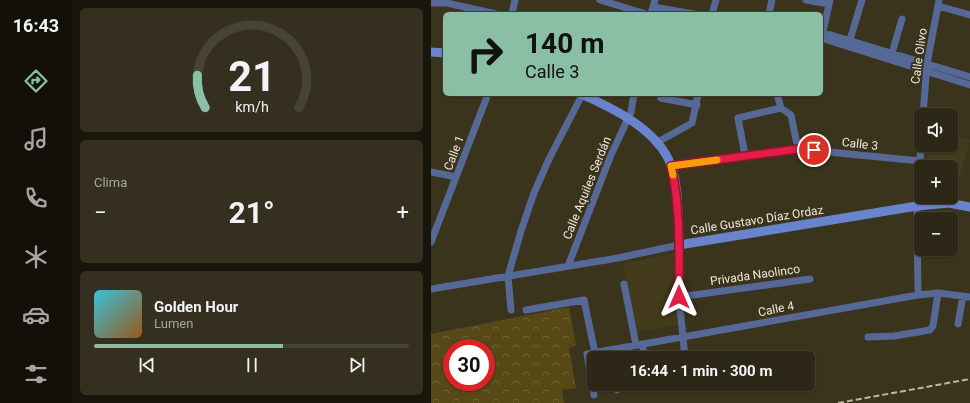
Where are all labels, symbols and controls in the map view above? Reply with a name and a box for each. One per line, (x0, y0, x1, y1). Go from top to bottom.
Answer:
text: 16:43 (13, 15, 59, 36)
text: 140 m (525, 27, 604, 60)
street label: Calle Olivo (908, 27, 930, 85)
icon: right (459, 28, 511, 80)
text: 21 (228, 52, 275, 101)
text: Calle 3 (525, 61, 579, 82)
icon: directions (22, 67, 50, 95)
text: km/h (235, 98, 268, 114)
map controls (914, 108, 958, 256)
button: sound (914, 108, 958, 152)
icon: music (22, 125, 50, 153)
pin (797, 133, 831, 167)
street label: Calle 1 (441, 134, 467, 172)
street label: Calle Aquiles Serdán (560, 135, 614, 241)
street label: Calle 3 (841, 135, 879, 153)
icon: arrive (803, 139, 825, 161)
button: + (914, 160, 958, 204)
text: Clima (94, 175, 127, 190)
icon: phone (22, 184, 50, 212)
text: 21° (228, 195, 275, 230)
text: − (94, 200, 107, 225)
text: + (397, 200, 409, 225)
street label: Calle Gustavo Díaz Ordaz (690, 203, 824, 237)
button: − (914, 212, 958, 256)
icon: climate (22, 243, 50, 271)
street label: Privada Naolinco (709, 262, 801, 288)
position arrow (658, 276, 700, 318)
text: Golden Hour (154, 298, 238, 316)
street label: Calle 4 (757, 299, 795, 319)
icon: car (22, 301, 50, 329)
text: Lumen (154, 316, 193, 331)
speed limit sign: 30 (443, 339, 495, 391)
icon: previous (136, 354, 158, 376)
icon: pause (241, 354, 263, 376)
icon: next (346, 354, 368, 376)
icon: filters (22, 360, 50, 388)
text: 16:44 · 1 min · 300 m (630, 362, 772, 380)

